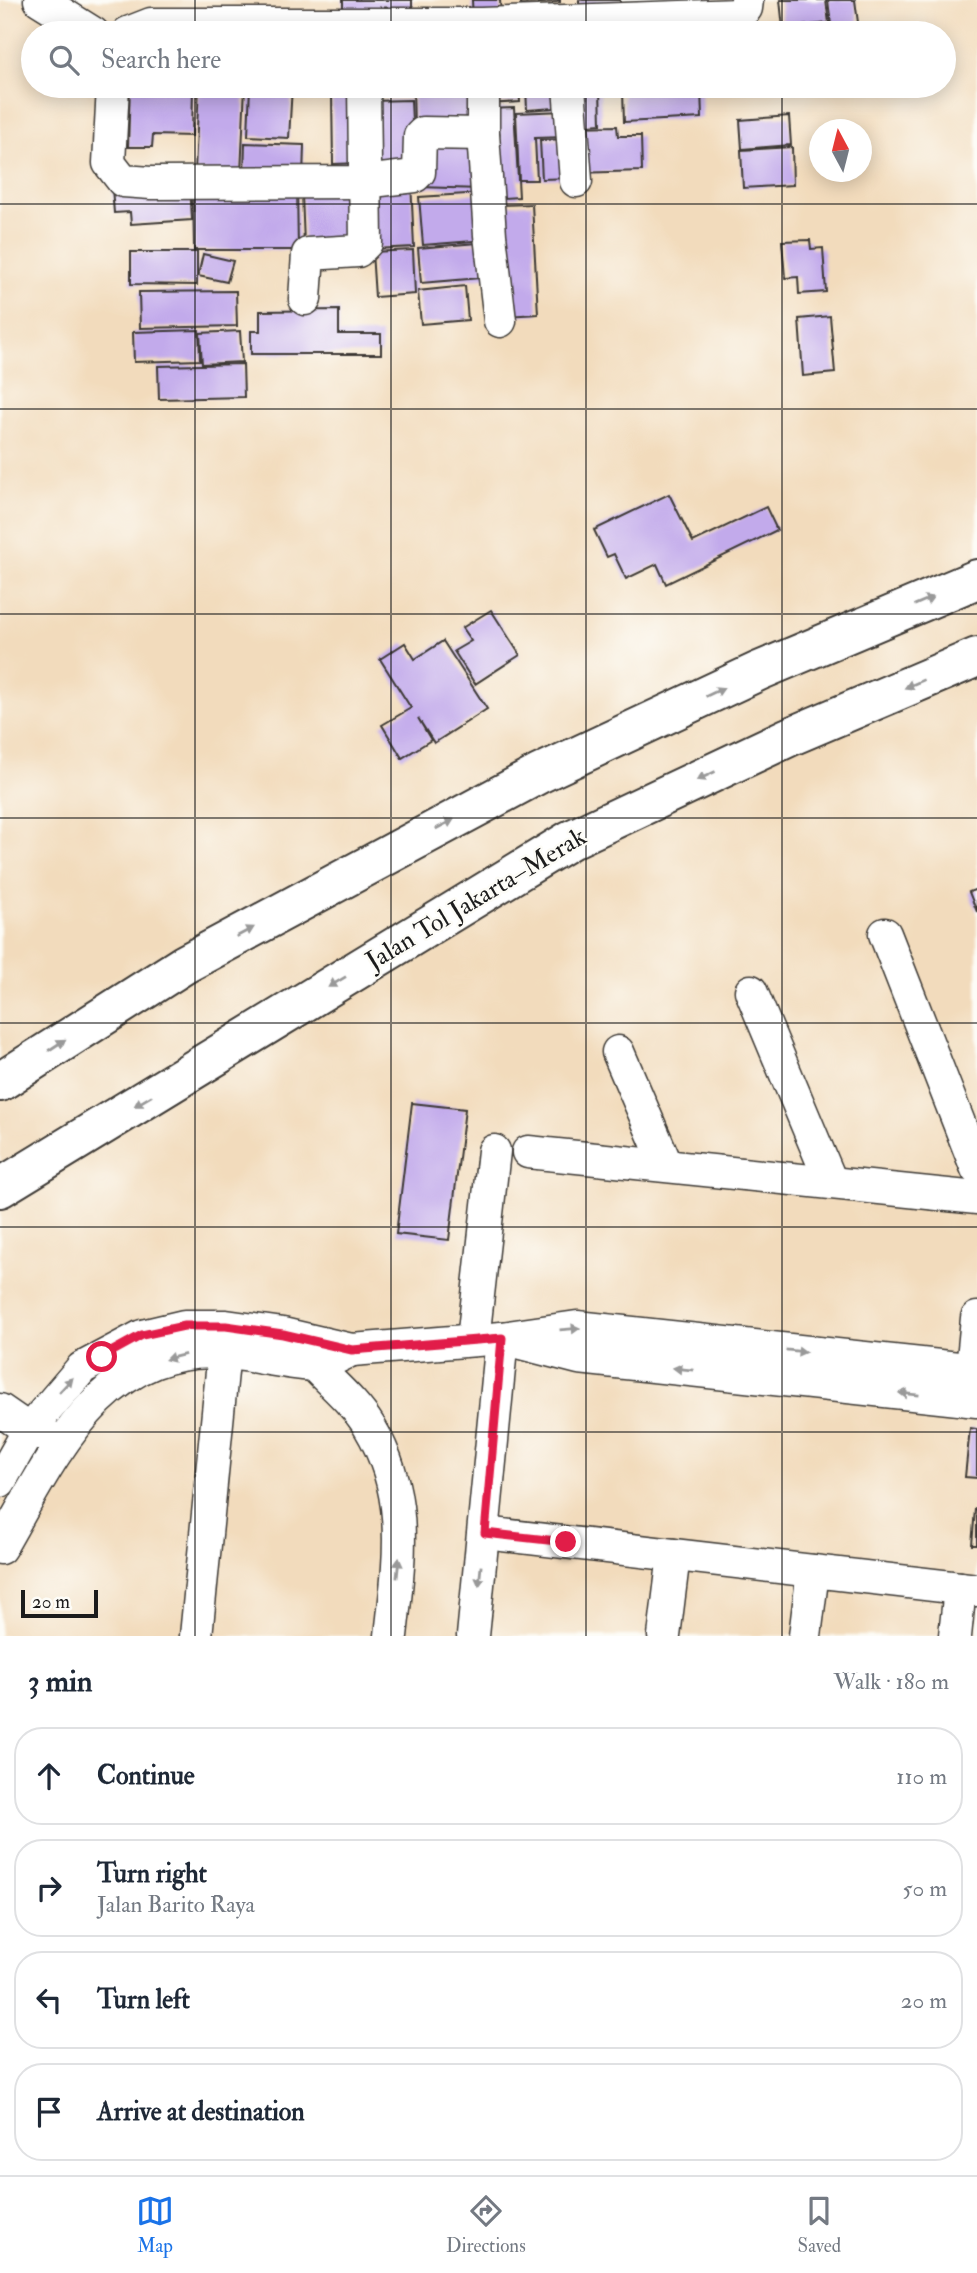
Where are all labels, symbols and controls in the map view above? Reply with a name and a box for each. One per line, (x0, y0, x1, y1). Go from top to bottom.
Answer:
search box (21, 21, 956, 98)
icon: search (45, 41, 83, 79)
text: Search here (101, 44, 221, 76)
north arrow (809, 119, 872, 182)
one-way arrow (914, 595, 934, 607)
one-way arrow (904, 679, 925, 690)
one-way arrow (705, 686, 725, 697)
one-way arrow (696, 771, 717, 782)
one-way arrow (435, 819, 455, 830)
street label: Jalan Tol Jakarta–Merak (359, 820, 592, 978)
one-way arrow (235, 926, 255, 938)
one-way arrow (328, 976, 347, 989)
one-way arrow (48, 1039, 67, 1052)
one-way arrow (133, 1094, 153, 1107)
one-way arrow (559, 1323, 581, 1334)
route start (86, 1341, 117, 1372)
one-way arrow (785, 1345, 807, 1356)
one-way arrow (164, 1352, 186, 1363)
one-way arrow (672, 1364, 694, 1375)
one-way arrow (58, 1377, 74, 1394)
one-way arrow (898, 1388, 920, 1399)
route end (550, 1526, 581, 1557)
one-way arrow (393, 1557, 404, 1579)
one-way arrow (474, 1565, 485, 1587)
scale bar (21, 1587, 98, 1619)
text: 20 m (32, 1590, 70, 1614)
text: 3 min (28, 1663, 93, 1700)
text: Walk · 180 m (834, 1667, 949, 1696)
icon: ahead (30, 1757, 68, 1795)
text: Continue (97, 1760, 195, 1792)
text: 110 m (896, 1762, 947, 1791)
text: Turn right (97, 1858, 207, 1890)
icon: right (30, 1869, 68, 1907)
text: 50 m (903, 1874, 947, 1903)
text: Jalan Barito Raya (97, 1890, 255, 1919)
icon: left (30, 1981, 68, 2019)
text: Turn left (97, 1984, 190, 2016)
text: 20 m (901, 1986, 947, 2015)
icon: arrive (30, 2093, 68, 2131)
text: Arrive at destination (97, 2096, 305, 2128)
tab: Map (136, 2192, 174, 2258)
tab: Directions (446, 2192, 526, 2258)
tab: Saved (798, 2192, 841, 2258)

